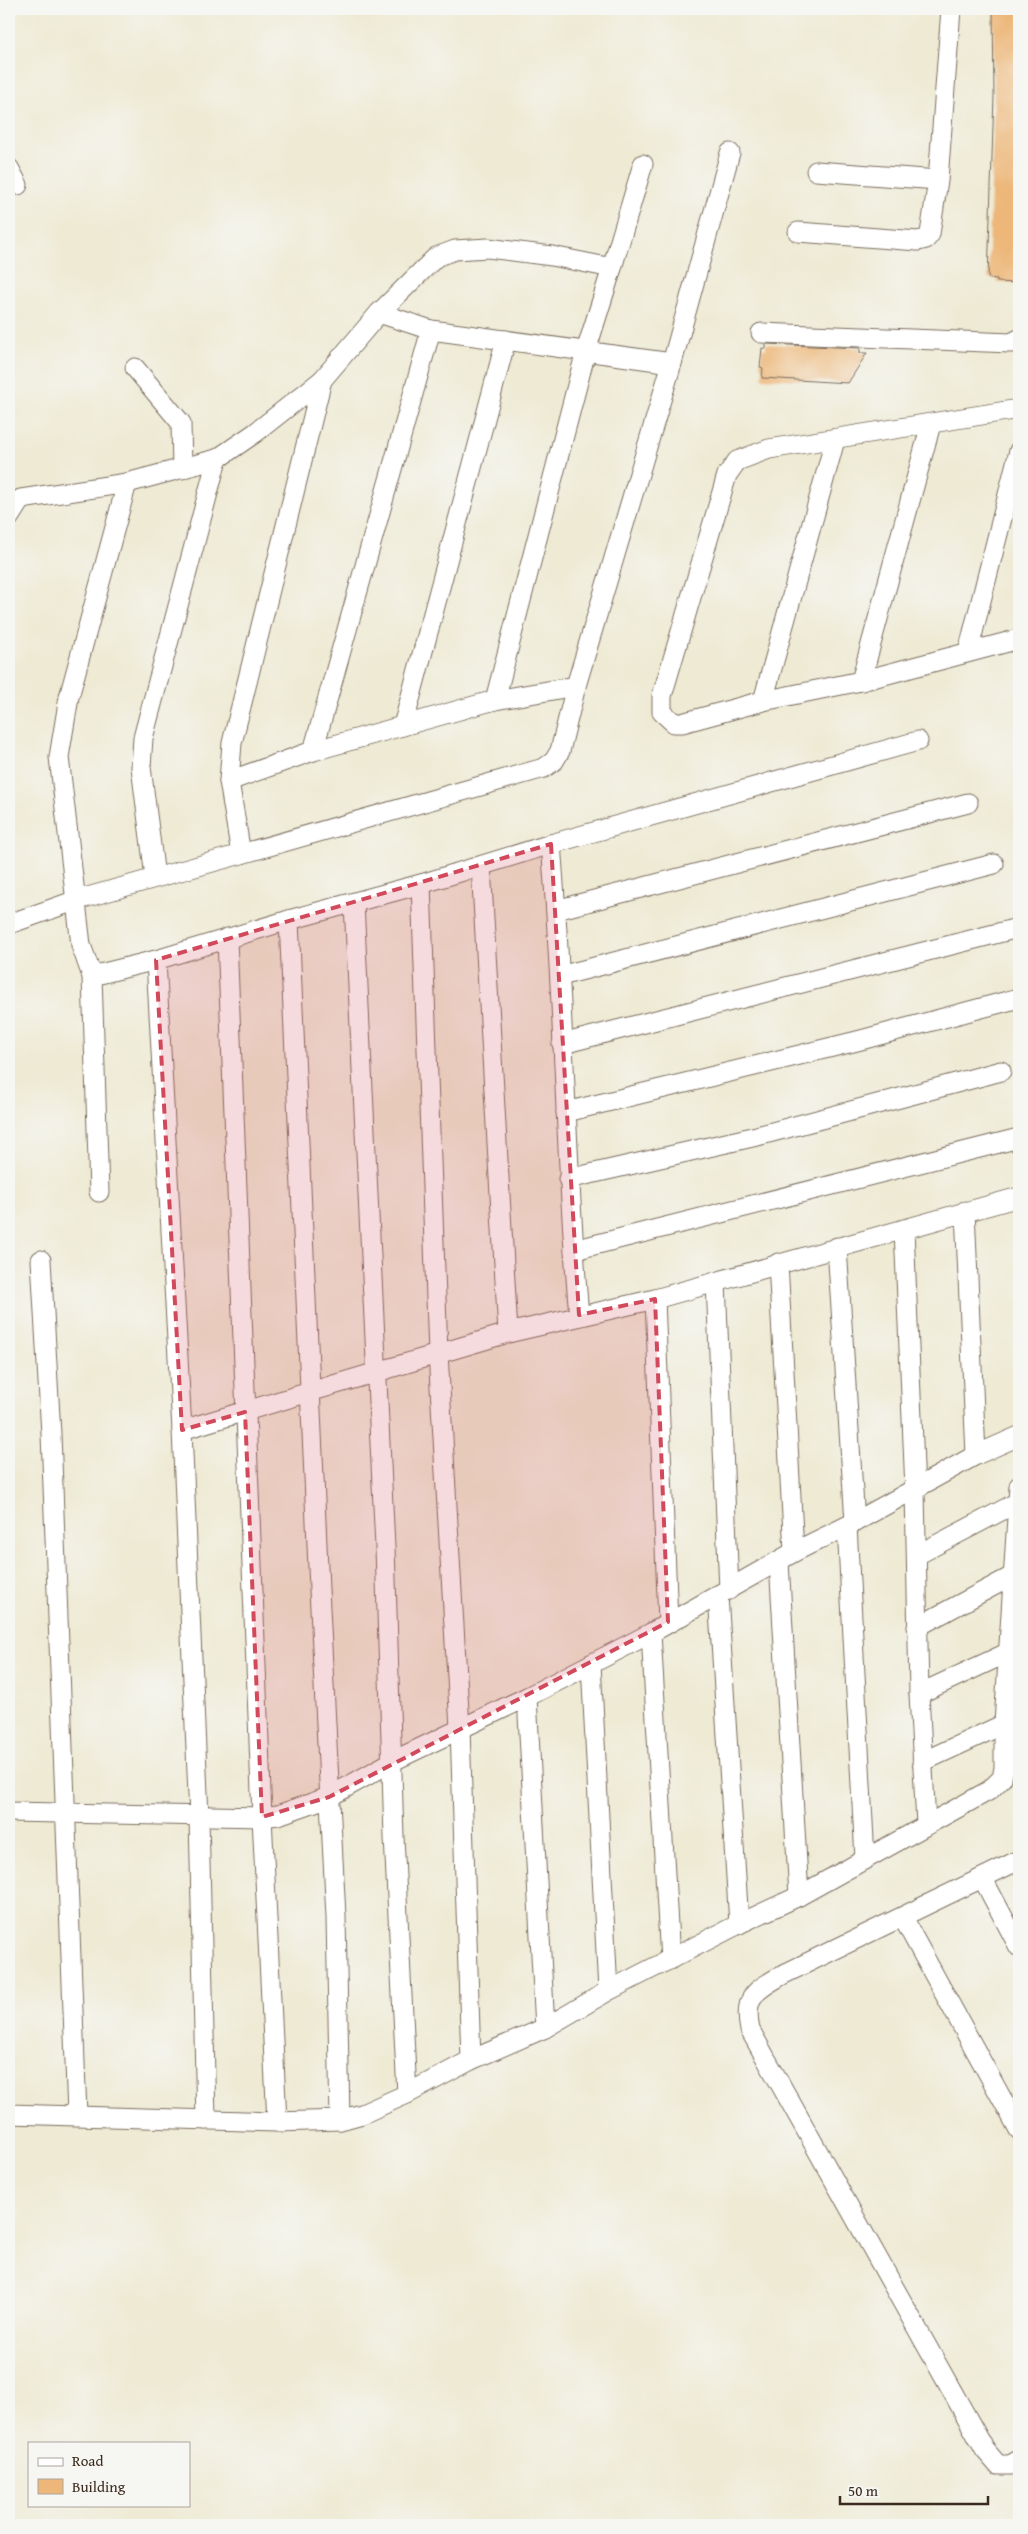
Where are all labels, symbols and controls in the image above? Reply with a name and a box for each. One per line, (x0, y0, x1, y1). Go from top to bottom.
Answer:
legend (28, 2442, 190, 2506)
text: Road (72, 2450, 103, 2471)
scale bar (840, 2474, 988, 2506)
text: Building (72, 2476, 126, 2497)
text: 50 m (848, 2480, 879, 2501)

